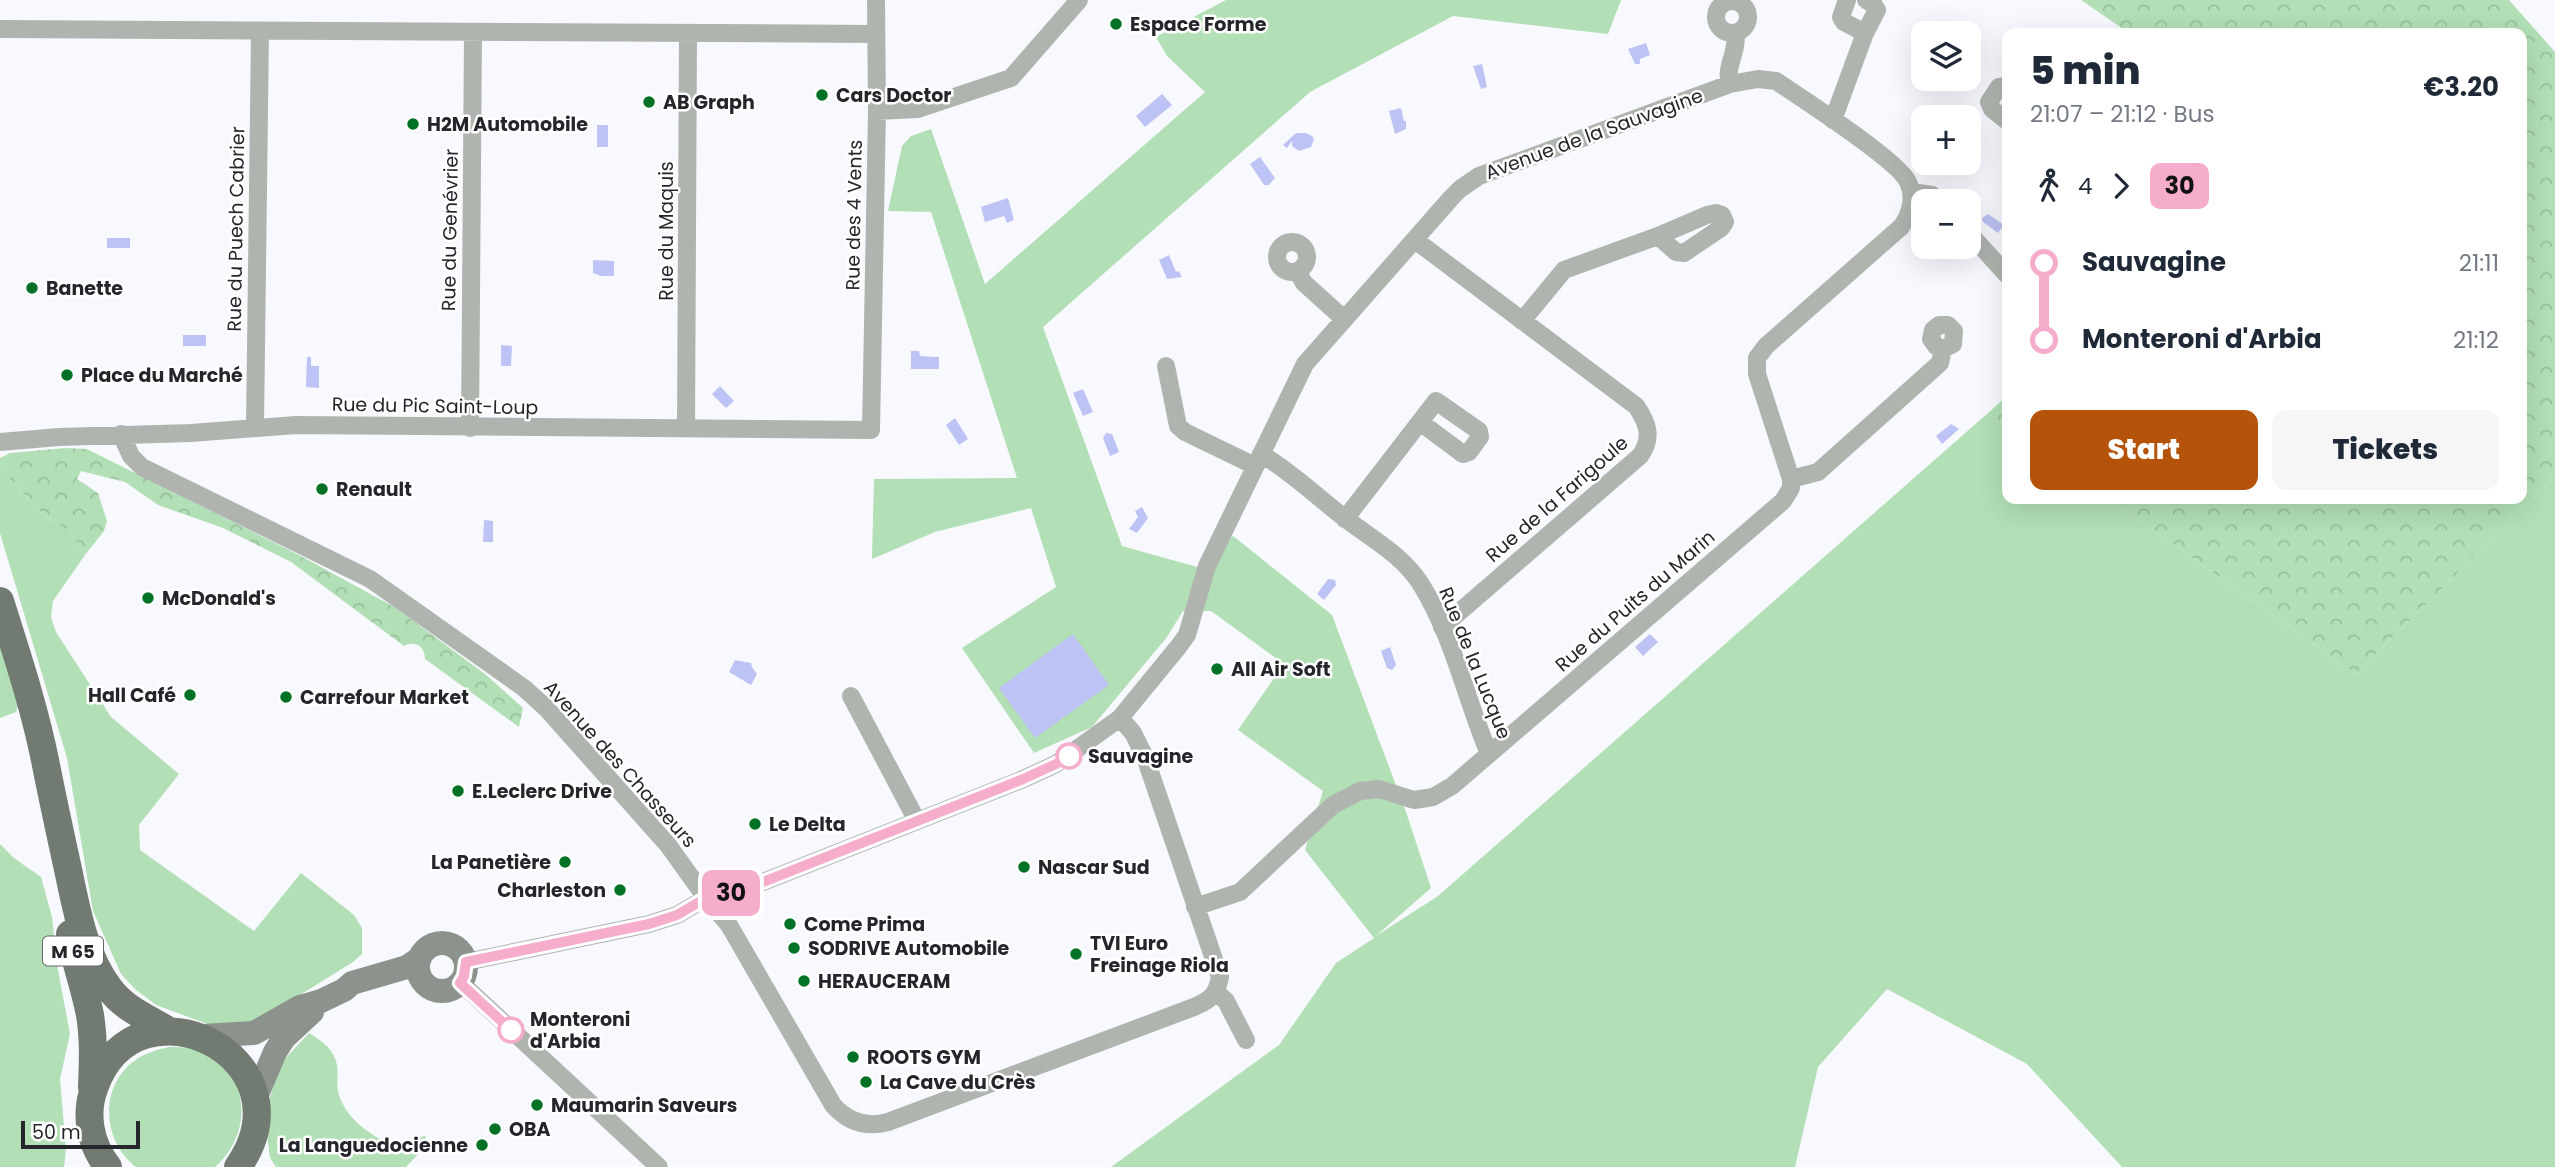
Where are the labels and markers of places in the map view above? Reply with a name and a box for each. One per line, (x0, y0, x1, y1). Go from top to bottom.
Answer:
place label: Espace Forme (1130, 11, 1267, 38)
marker: Espace Forme (1108, 16, 1124, 32)
place label: Cars Doctor (836, 82, 952, 109)
marker: Cars Doctor (814, 87, 830, 103)
place label: AB Graph (663, 89, 755, 116)
marker: AB Graph (641, 94, 657, 110)
place label: H2M Automobile (427, 111, 588, 138)
marker: H2M Automobile (405, 116, 421, 132)
place label: Banette (46, 275, 123, 302)
marker: Banette (24, 280, 40, 296)
place label: Place du Marché (81, 362, 243, 389)
marker: Place du Marché (59, 367, 75, 383)
place label: Renault (336, 476, 412, 503)
marker: Renault (314, 481, 330, 497)
place label: McDonald's (162, 585, 276, 612)
marker: McDonald's (140, 590, 156, 606)
place label: All Air Soft (1231, 656, 1331, 683)
marker: All Air Soft (1209, 661, 1225, 677)
place label: Hall Café (88, 682, 176, 709)
place label: Carrefour Market (300, 684, 469, 711)
marker: Hall Café (182, 687, 198, 703)
marker: Carrefour Market (278, 689, 294, 705)
marker: Sauvagine (1056, 743, 1082, 769)
place label: Sauvagine (1088, 743, 1193, 770)
place label: E.Leclerc Drive (472, 778, 612, 805)
marker: E.Leclerc Drive (450, 783, 466, 799)
place label: Le Delta (769, 811, 846, 838)
marker: Le Delta (747, 816, 763, 832)
place label: La Panetière (431, 849, 551, 876)
marker: La Panetière (557, 854, 573, 870)
place label: Nascar Sud (1038, 854, 1150, 881)
marker: Nascar Sud (1016, 859, 1032, 875)
place label: Charleston (497, 877, 606, 904)
marker: Charleston (612, 882, 628, 898)
place label: Come Prima (804, 911, 925, 938)
marker: Come Prima (782, 916, 798, 932)
place label: TVI Euro Freinage Riola (1090, 930, 1229, 979)
place label: SODRIVE Automobile (808, 935, 1010, 962)
marker: SODRIVE Automobile (786, 940, 802, 956)
marker: TVI Euro Freinage Riola (1068, 946, 1084, 962)
place label: HERAUCERAM (818, 968, 951, 995)
marker: HERAUCERAM (796, 973, 812, 989)
place label: Monteroni d'Arbia (530, 1006, 630, 1055)
marker: Monteroni d'Arbia (498, 1017, 524, 1043)
place label: ROOTS GYM (867, 1044, 981, 1071)
marker: ROOTS GYM (845, 1049, 861, 1065)
place label: La Cave du Crès (880, 1069, 1036, 1096)
marker: La Cave du Crès (858, 1074, 874, 1090)
place label: Maumarin Saveurs (551, 1092, 737, 1119)
marker: Maumarin Saveurs (529, 1097, 545, 1113)
place label: OBA (509, 1116, 550, 1143)
marker: OBA (487, 1121, 503, 1137)
place label: La Languedocienne (279, 1132, 468, 1159)
marker: La Languedocienne (474, 1137, 490, 1153)

